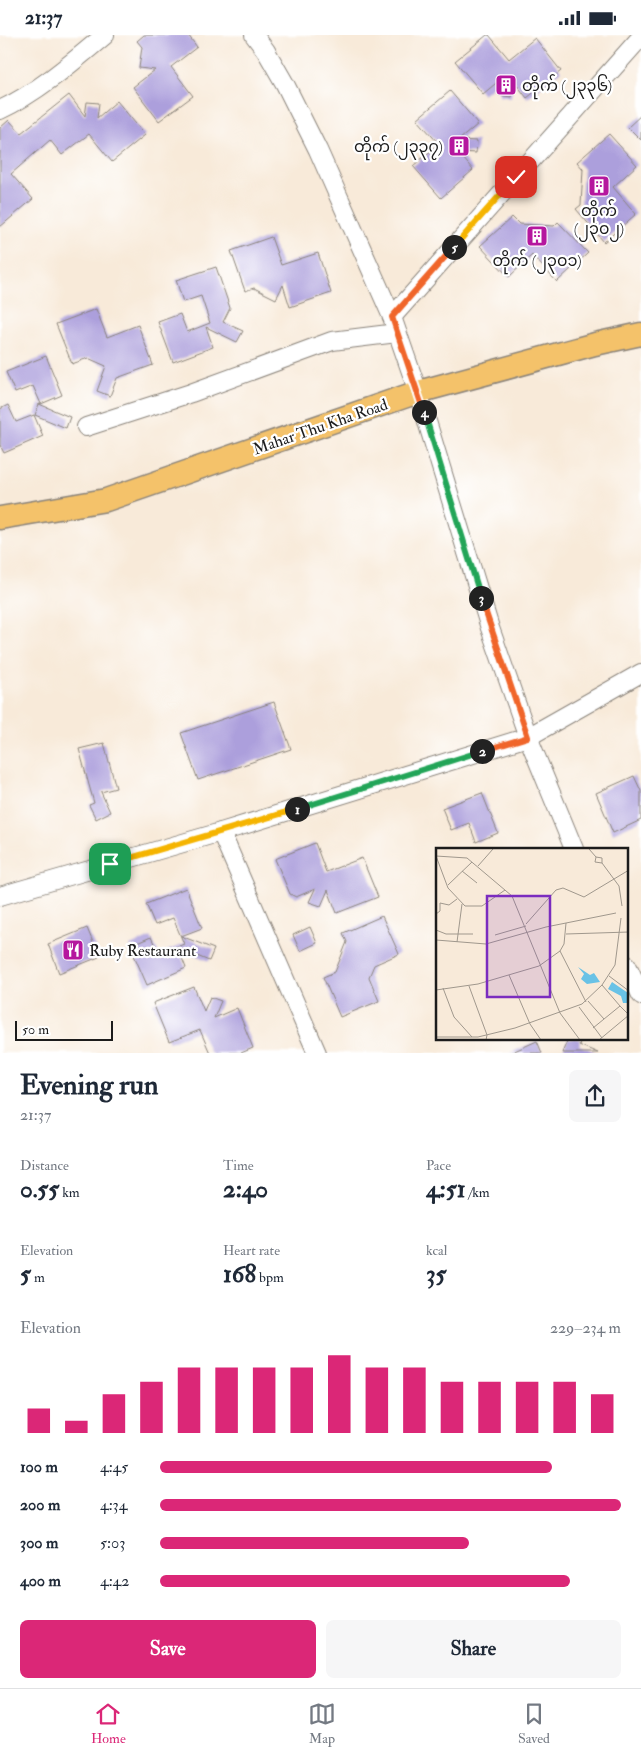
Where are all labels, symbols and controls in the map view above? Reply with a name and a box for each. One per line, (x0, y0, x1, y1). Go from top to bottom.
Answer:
text: 21:37 (25, 6, 62, 30)
building icon: တိုက် (၂၃၃၆) (494, 73, 518, 97)
place label: တိုက် (၂၃၃၆) (522, 74, 612, 100)
building icon: တိုက် (၂၃၃၇) (447, 134, 471, 158)
place label: တိုက် (၂၃၃၇) (354, 135, 443, 161)
pin (495, 156, 537, 198)
icon: check (502, 163, 530, 191)
building icon: တိုက် (၂၃၀၂) (587, 174, 611, 198)
place label: တိုက် (၂၃၀၂) (574, 199, 624, 242)
building icon: တိုက် (၂၃၀၁) (525, 224, 549, 248)
pin: 5 (442, 235, 466, 259)
text: 5 (451, 239, 458, 256)
place label: တိုက် (၂၃၀၁) (492, 249, 582, 275)
street label: Mahar Thu Kha Road (250, 394, 390, 459)
pin: 4 (412, 399, 436, 425)
text: 4 (421, 404, 428, 421)
pin: 3 (468, 585, 494, 611)
text: 3 (479, 590, 484, 607)
pin: 2 (470, 739, 494, 763)
text: 2 (479, 743, 486, 760)
pin: 1 (284, 797, 310, 821)
text: 1 (295, 801, 300, 818)
pin (89, 843, 131, 885)
inset map (436, 848, 628, 1041)
icon: arrive (96, 850, 124, 878)
restaurant icon: Ruby Restaurant (61, 938, 85, 962)
place label: Ruby Restaurant (89, 941, 196, 961)
scale bar (15, 1018, 112, 1041)
text: 50 m (22, 1021, 49, 1038)
text: Evening run (20, 1068, 158, 1103)
button: share (569, 1070, 621, 1122)
text: 21:37 (20, 1105, 51, 1125)
text: Distance (20, 1157, 69, 1174)
text: Time (223, 1157, 254, 1174)
text: Pace (426, 1157, 451, 1174)
text: 0.55 (20, 1174, 59, 1205)
text: 2:40 (223, 1174, 268, 1205)
text: 4:51 (426, 1174, 466, 1205)
text: km (59, 1184, 80, 1201)
text: /km (466, 1184, 490, 1201)
text: Elevation (20, 1242, 73, 1259)
text: Heart rate (223, 1242, 280, 1259)
text: kcal (426, 1242, 447, 1259)
text: 5 (20, 1259, 31, 1290)
text: 168 (223, 1259, 256, 1290)
text: 35 (426, 1259, 447, 1290)
text: m (31, 1269, 45, 1286)
text: bpm (256, 1269, 284, 1286)
text: Elevation (20, 1318, 81, 1338)
text: 229–234 m (550, 1318, 621, 1338)
text: 100 m (20, 1457, 58, 1477)
text: 4:45 (100, 1457, 128, 1477)
text: 200 m (20, 1495, 60, 1515)
text: 4:34 (100, 1495, 127, 1515)
text: 300 m (20, 1533, 58, 1553)
text: 5:03 (100, 1533, 125, 1553)
text: 400 m (20, 1571, 61, 1591)
text: 4:42 (100, 1571, 129, 1591)
button: Save (20, 1620, 316, 1678)
button: Share (326, 1620, 621, 1678)
tab: Home (91, 1700, 126, 1747)
tab: Map (308, 1700, 336, 1747)
tab: Saved (518, 1700, 550, 1747)

